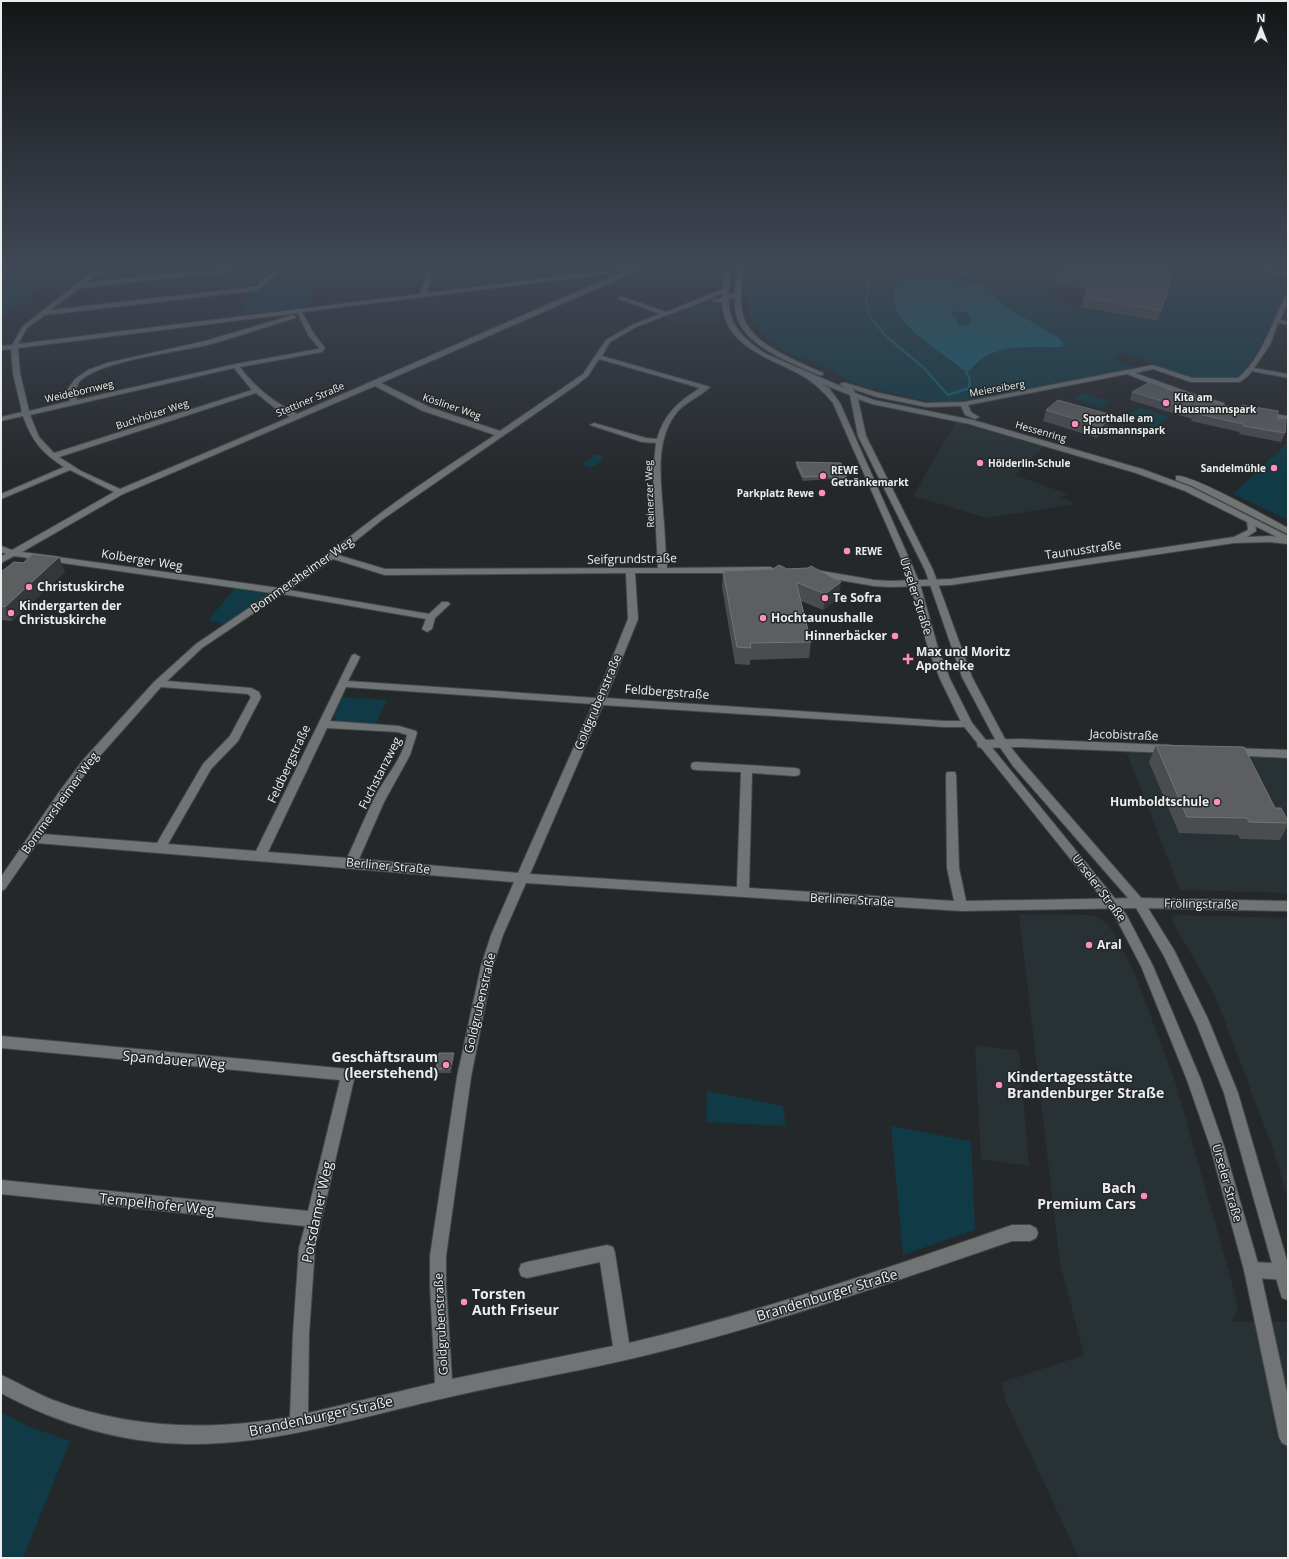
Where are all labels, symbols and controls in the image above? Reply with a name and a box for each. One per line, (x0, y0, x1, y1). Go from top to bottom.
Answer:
north arrow (1241, 8, 1281, 48)
text: N (1257, 10, 1265, 25)
street label: Weidebornweg (43, 376, 115, 406)
street label: Meiereiberg (968, 376, 1026, 400)
street label: Stettiner Straße (274, 378, 347, 420)
street label: Kösliner Weg (421, 390, 483, 423)
place label: Kita am Hausmannspark (1174, 390, 1257, 416)
street label: Buchhölzer Weg (114, 396, 191, 432)
marker: Kita am Hausmannspark (1161, 398, 1171, 408)
place label: Sporthalle am Hausmannspark (1083, 411, 1166, 437)
street label: Hessenring (1014, 417, 1069, 445)
marker: Sporthalle am Hausmannspark (1070, 419, 1080, 429)
place label: Hölderlin-Schule (988, 456, 1070, 470)
marker: Hölderlin-Schule (975, 458, 985, 468)
street label: Reinerzer Weg (641, 460, 657, 528)
place label: Sandelmühle (1201, 461, 1266, 475)
place label: REWE Getränkemarkt (831, 463, 909, 489)
marker: Sandelmühle (1269, 463, 1279, 473)
marker: REWE Getränkemarkt (818, 471, 828, 481)
place label: Parkplatz Rewe (737, 486, 814, 500)
marker: Parkplatz Rewe (817, 488, 827, 498)
street label: Bommersheimer Weg (247, 532, 357, 617)
street label: Taunusstraße (1044, 536, 1122, 563)
place label: REWE (855, 544, 883, 558)
street label: Kolberger Weg (100, 545, 184, 574)
marker: REWE (842, 546, 852, 556)
street label: Seifgrundstraße (587, 549, 677, 568)
street label: Urseler Straße (896, 555, 937, 637)
place label: Christuskirche (37, 578, 124, 595)
marker: Christuskirche (24, 582, 34, 592)
place label: Te Sofra (833, 589, 882, 606)
marker: Te Sofra (820, 593, 830, 603)
place label: Kindergarten der Christuskirche (19, 597, 122, 628)
marker: Kindergarten der Christuskirche (6, 608, 16, 618)
place label: Hochtaunushalle (771, 609, 873, 626)
marker: Hochtaunushalle (758, 613, 768, 623)
place label: Hinnerbäcker (805, 627, 888, 644)
marker: Hinnerbäcker (890, 631, 900, 641)
place label: Max und Moritz Apotheke (916, 643, 1010, 674)
street label: Goldgrubenstraße (570, 651, 625, 752)
marker: Max und Moritz Apotheke (903, 654, 913, 664)
street label: Feldbergstraße (624, 680, 710, 703)
street label: Feldbergstraße (263, 722, 314, 806)
street label: Jacobistraße (1088, 725, 1159, 744)
street label: Fuchstanzweg (354, 733, 405, 812)
street label: Bommersheimer Weg (17, 748, 103, 857)
place label: Humboldtschule (1110, 793, 1209, 810)
marker: Humboldtschule (1212, 797, 1222, 807)
street label: Urseler Straße (1068, 850, 1131, 925)
street label: Berliner Straße (345, 853, 431, 878)
street label: Berliner Straße (810, 889, 895, 910)
street label: Frölingstraße (1164, 894, 1238, 913)
place label: Aral (1097, 936, 1122, 953)
marker: Aral (1084, 940, 1094, 950)
street label: Goldgrubenstraße (460, 951, 499, 1055)
street label: Spandauer Weg (122, 1046, 227, 1073)
place label: Geschäftsraum (leerstehend) (332, 1047, 438, 1082)
marker: Geschäftsraum (leerstehend) (441, 1060, 451, 1070)
place label: Kindertagesstätte Brandenburger Straße (1007, 1067, 1164, 1102)
marker: Kindertagesstätte Brandenburger Straße (994, 1080, 1004, 1090)
street label: Urseler Straße (1208, 1142, 1247, 1224)
street label: Potsdamer Weg (296, 1159, 337, 1264)
place label: Bach Premium Cars (1037, 1178, 1136, 1213)
street label: Tempelhofer Weg (98, 1188, 216, 1219)
marker: Bach Premium Cars (1139, 1191, 1149, 1201)
street label: Brandenburger Straße (754, 1264, 900, 1325)
street label: Goldgrubenstraße (429, 1272, 452, 1376)
place label: Torsten Auth Friseur (472, 1284, 560, 1319)
marker: Torsten Auth Friseur (459, 1297, 469, 1307)
street label: Brandenburger Straße (247, 1391, 395, 1440)

